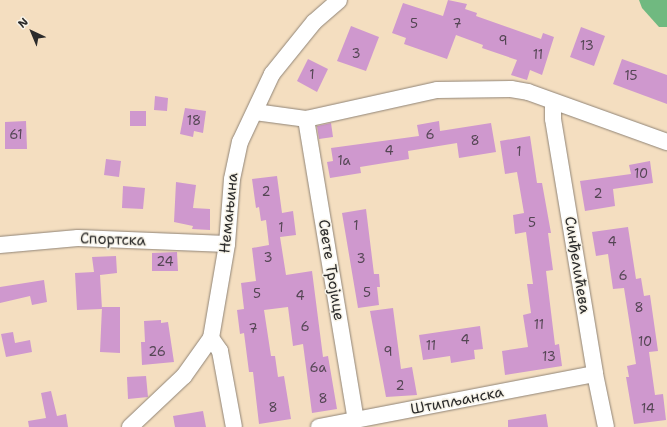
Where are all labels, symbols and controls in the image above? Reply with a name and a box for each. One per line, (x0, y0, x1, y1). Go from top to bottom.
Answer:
north arrow (12, 12, 52, 52)
text: N (15, 15, 32, 31)
house number: 5 (410, 16, 418, 32)
house number: 7 (452, 16, 462, 32)
house number: 9 (498, 33, 508, 49)
house number: 13 (580, 38, 594, 54)
house number: 3 (351, 46, 361, 62)
house number: 11 (533, 47, 543, 63)
house number: 1 (309, 67, 315, 83)
house number: 15 (624, 68, 638, 84)
house number: 18 (187, 113, 201, 129)
house number: 61 (9, 127, 23, 143)
house number: 6 (425, 127, 435, 143)
house number: 8 (470, 133, 480, 149)
house number: 4 (384, 143, 394, 159)
house number: 1 (516, 144, 522, 160)
house number: 1a (337, 153, 351, 169)
house number: 10 (634, 166, 648, 182)
street label: Немањина (216, 172, 242, 254)
house number: 2 (261, 184, 271, 200)
house number: 2 (593, 186, 603, 202)
house number: 5 (528, 215, 536, 231)
street label: Синђелићева (560, 215, 594, 315)
street label: Свете Тројице (314, 218, 348, 322)
house number: 1 (353, 218, 359, 234)
house number: 1 (278, 220, 284, 236)
street label: Спортска (80, 230, 146, 250)
house number: 4 (607, 234, 617, 250)
house number: 3 (263, 250, 273, 266)
house number: 3 (356, 251, 366, 267)
house number: 24 (156, 254, 174, 270)
house number: 6 (618, 268, 628, 284)
house number: 5 (363, 285, 371, 301)
house number: 5 (253, 286, 261, 302)
house number: 4 (295, 288, 305, 304)
house number: 8 (634, 300, 644, 316)
house number: 11 (534, 317, 544, 333)
house number: 6 (300, 319, 310, 335)
house number: 7 (248, 321, 258, 337)
house number: 4 (460, 332, 470, 348)
house number: 10 (638, 334, 652, 350)
house number: 11 (426, 338, 436, 354)
house number: 26 (148, 344, 166, 360)
house number: 9 (383, 344, 393, 360)
house number: 13 (542, 349, 556, 365)
house number: 6a (310, 360, 326, 376)
house number: 2 (395, 378, 405, 394)
street label: Штипљанска (409, 383, 505, 419)
house number: 8 (318, 391, 328, 407)
house number: 8 (268, 400, 278, 416)
house number: 14 (641, 401, 655, 417)

